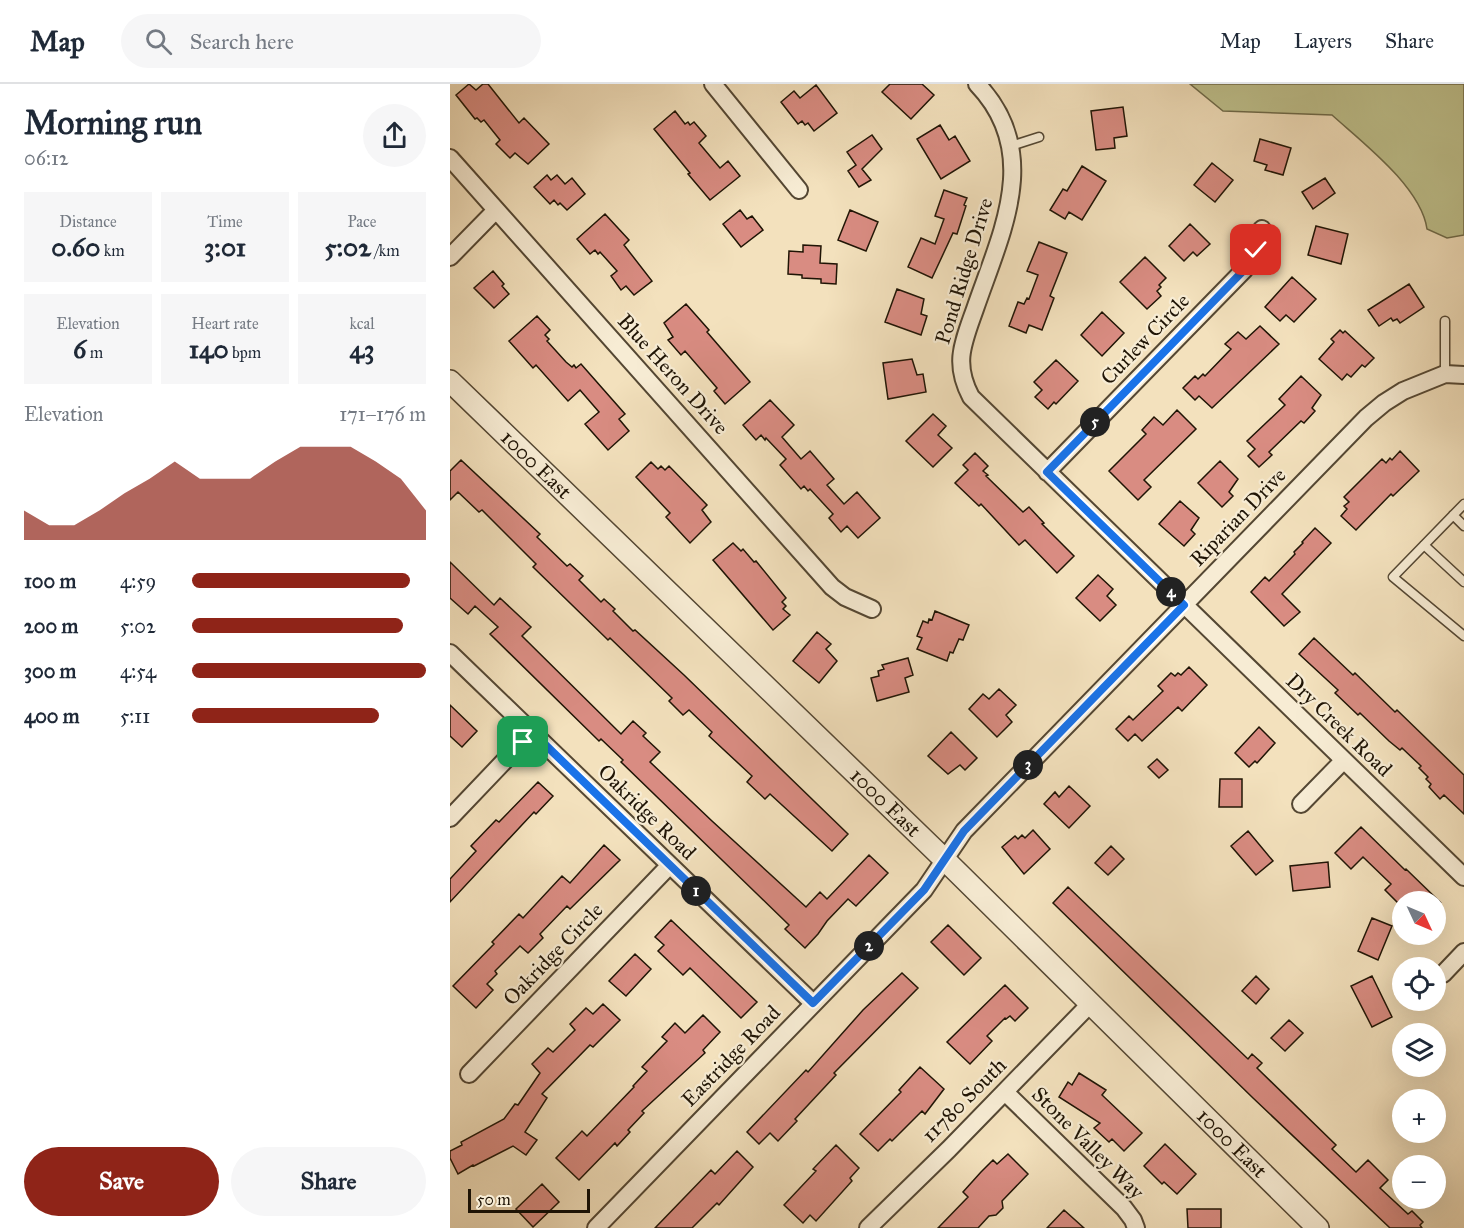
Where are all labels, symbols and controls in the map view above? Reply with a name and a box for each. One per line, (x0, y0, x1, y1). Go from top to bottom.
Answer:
search box (121, 14, 541, 68)
text: Map (30, 24, 85, 59)
icon: search (142, 25, 175, 58)
text: Search here (190, 28, 294, 55)
text: Map (1220, 28, 1261, 54)
text: Layers (1294, 28, 1352, 54)
text: Share (1385, 28, 1434, 54)
text: Morning run (24, 103, 202, 143)
button: share (363, 104, 426, 167)
text: 06:12 (24, 146, 69, 170)
street label: Pond Ridge Drive (929, 195, 999, 347)
text: Distance (59, 212, 117, 231)
text: Time (207, 212, 243, 231)
text: Pace (347, 212, 377, 231)
pin (1230, 224, 1281, 275)
text: 0.60 (51, 231, 100, 263)
text: 3:01 (204, 231, 246, 263)
text: 5:02 (324, 231, 371, 263)
icon: check (1239, 233, 1272, 266)
text: km (100, 241, 125, 260)
text: /km (371, 241, 400, 260)
street label: Curlew Circle (1095, 288, 1195, 390)
street label: Blue Heron Drive (612, 308, 734, 440)
text: Elevation (56, 314, 120, 333)
text: Heart rate (191, 314, 259, 333)
text: kcal (349, 314, 375, 333)
text: 6 (73, 333, 86, 365)
text: 140 (189, 333, 229, 365)
text: 43 (350, 333, 374, 365)
text: m (86, 343, 103, 362)
text: bpm (229, 343, 261, 362)
text: Elevation (24, 402, 103, 426)
text: 171–176 m (339, 402, 426, 426)
pin: 5 (1080, 407, 1110, 437)
text: 5 (1091, 412, 1099, 431)
street label: 1000 East (495, 424, 577, 505)
street label: Riparian Drive (1185, 462, 1292, 572)
text: 100 m (24, 569, 76, 593)
text: 4:59 (120, 569, 156, 593)
pin: 4 (1156, 577, 1186, 607)
text: 4 (1167, 582, 1175, 601)
text: 200 m (24, 614, 78, 638)
text: 5:02 (120, 614, 156, 638)
text: 300 m (24, 659, 76, 683)
text: 4:54 (120, 659, 156, 683)
street label: Dry Creek Road (1281, 668, 1398, 782)
text: 400 m (24, 704, 80, 728)
text: 5:11 (120, 704, 150, 728)
pin (497, 716, 548, 767)
icon: arrive (506, 725, 539, 758)
pin: 3 (1013, 750, 1043, 780)
text: 3 (1025, 755, 1031, 774)
street label: Oakridge Road (592, 759, 702, 866)
street label: 1000 East (845, 762, 927, 843)
pin: 1 (681, 876, 711, 906)
text: 1 (693, 881, 699, 900)
north arrow (1392, 891, 1446, 945)
map controls (1392, 891, 1446, 1209)
street label: Oakridge Circle (497, 897, 609, 1011)
pin: 2 (854, 931, 884, 961)
text: 2 (865, 936, 873, 955)
button: locate (1392, 957, 1446, 1011)
street label: Eastridge Road (676, 1000, 786, 1112)
button: layers (1392, 1023, 1446, 1077)
street label: 11780 South (916, 1052, 1012, 1148)
street label: Stone Valley Way (1026, 1081, 1150, 1205)
button: + (1392, 1089, 1446, 1143)
street label: 1000 East (1191, 1103, 1273, 1184)
button: Save (24, 1147, 219, 1216)
button: Share (231, 1147, 426, 1216)
button: − (1392, 1155, 1446, 1209)
scale bar (468, 1186, 590, 1214)
text: 50 m (477, 1190, 511, 1209)

